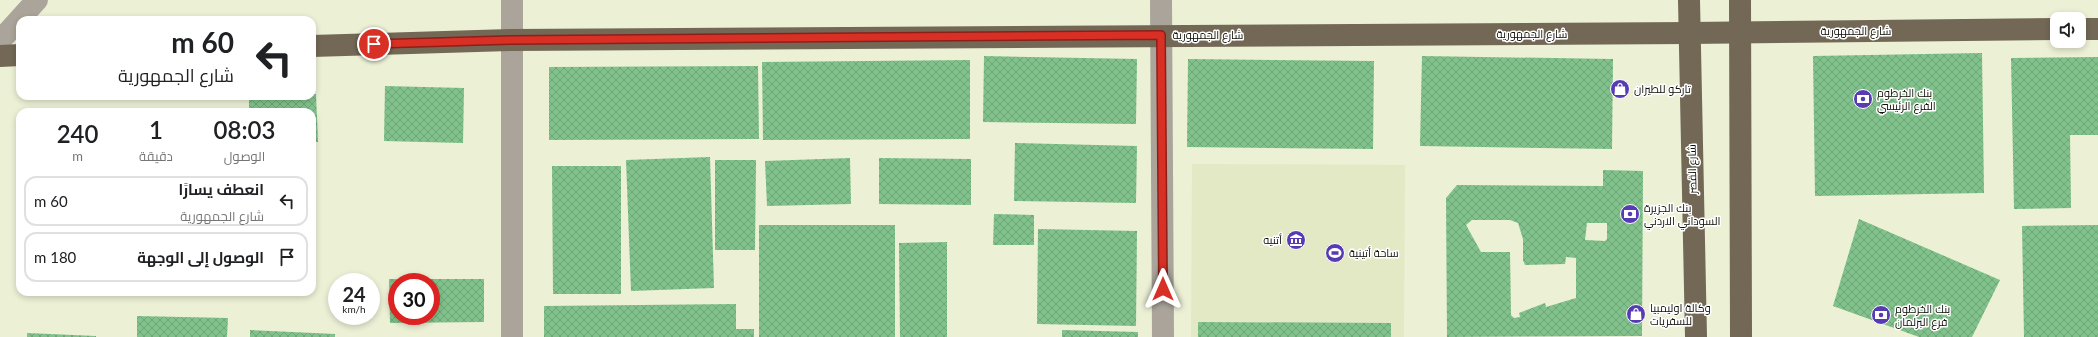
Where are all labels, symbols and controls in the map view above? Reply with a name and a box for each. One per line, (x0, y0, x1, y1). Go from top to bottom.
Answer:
map controls (2050, 12, 2086, 48)
button: sound (2050, 12, 2086, 48)
street label: شارع الجمهورية (1821, 24, 1891, 39)
text: 60 m (171, 25, 234, 59)
pin (357, 27, 391, 61)
street label: شارع الجمهورية (1497, 27, 1567, 42)
street label: شارع الجمهورية (1173, 28, 1243, 43)
icon: left (248, 32, 300, 84)
icon: arrive (363, 33, 385, 55)
text: شارع الجمهورية (118, 64, 234, 86)
shop icon: تاركو للطيران (1609, 78, 1631, 100)
place label: تاركو للطيران (1634, 82, 1691, 96)
place label: بنك الخرطوم الفرع الرئيسي (1877, 86, 1936, 114)
bank icon: بنك الخرطوم الفرع الرئيسي (1852, 88, 1874, 110)
text: 1 (149, 115, 163, 144)
text: 08:03 (214, 115, 275, 144)
text: 240 (57, 119, 98, 148)
street label: شارع القصر (1685, 144, 1700, 195)
text: m (72, 148, 83, 164)
text: دقيقة (139, 148, 173, 164)
text: الوصول (224, 148, 265, 164)
text: انعطف يسارًا (179, 180, 264, 198)
icon: left (276, 190, 298, 212)
text: 60 m (34, 192, 68, 210)
place label: بنك الجزيرة السوداني الاردني (1644, 201, 1720, 230)
bank icon: بنك الجزيرة السوداني الاردني (1619, 203, 1641, 225)
text: شارع الجمهورية (180, 208, 264, 224)
museum icon: أتنيه (1285, 229, 1307, 251)
place label: أتنيه (1263, 233, 1282, 246)
sports icon: ساحة أتينية (1324, 242, 1346, 264)
icon: arrive (276, 246, 298, 268)
place label: ساحة أتينية (1349, 246, 1399, 259)
text: 180 m (34, 248, 76, 266)
text: الوصول إلى الوجهة (137, 248, 264, 266)
position arrow (1142, 268, 1184, 310)
speed limit sign: 30 (388, 273, 440, 325)
text: 24 (342, 282, 366, 306)
place label: وكالة اوليمبيا للسفريات (1650, 301, 1711, 328)
place label: بنك الخرطوم فرع البرلمان (1895, 302, 1950, 330)
text: km/h (342, 303, 366, 315)
shop icon: وكالة اوليمبيا للسفريات (1625, 303, 1647, 325)
bank icon: بنك الخرطوم فرع البرلمان (1870, 304, 1892, 326)

